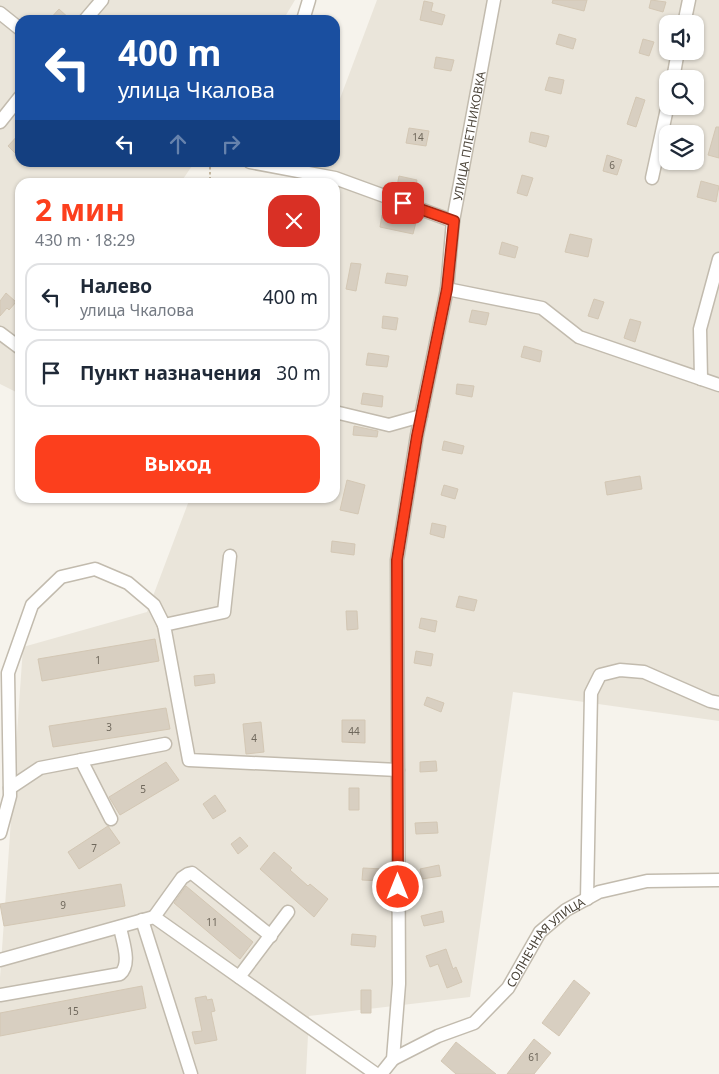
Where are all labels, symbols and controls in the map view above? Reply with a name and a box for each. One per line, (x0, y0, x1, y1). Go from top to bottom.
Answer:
map controls (659, 15, 704, 170)
button: sound (659, 15, 704, 60)
text: 400 m (118, 29, 221, 76)
icon: left (35, 35, 100, 100)
street label: УЛИЦА ПЛЕТНИКОВКА (448, 69, 489, 202)
button: search (659, 70, 704, 115)
text: улица Чкалова (118, 74, 275, 104)
button: layers (659, 125, 704, 170)
icon: left (111, 130, 139, 158)
icon: ahead (164, 130, 192, 158)
icon: right (217, 130, 245, 158)
house number: 14 (412, 130, 424, 144)
house number: 6 (609, 158, 615, 172)
pin (382, 182, 424, 224)
text: 2 мин (35, 189, 125, 230)
icon: arrive (389, 189, 417, 217)
button: close (268, 195, 320, 247)
text: 430 m · 18:29 (35, 229, 135, 251)
text: Налево (80, 273, 152, 299)
icon: left (37, 283, 65, 311)
text: 400 m (263, 284, 318, 310)
text: улица Чкалова (80, 299, 194, 321)
icon: arrive (37, 359, 65, 387)
text: Пункт назначения (80, 360, 261, 386)
text: 30 m (276, 360, 321, 386)
button: Выход (35, 435, 320, 493)
house number: 1 (95, 653, 101, 667)
house number: 3 (106, 720, 112, 734)
house number: 44 (348, 724, 360, 738)
house number: 4 (251, 731, 257, 745)
house number: 5 (140, 782, 146, 796)
house number: 7 (91, 841, 97, 855)
position arrow (371, 860, 423, 912)
street label: СОЛНЕЧНАЯ УЛИЦА (502, 893, 588, 990)
house number: 9 (60, 898, 66, 912)
house number: 11 (206, 915, 218, 929)
house number: 15 (67, 1004, 79, 1018)
house number: 61 (528, 1050, 540, 1064)

